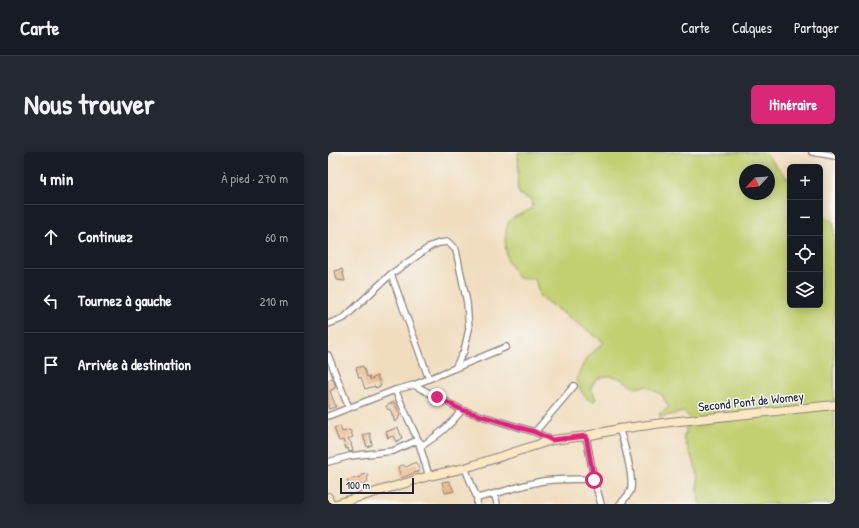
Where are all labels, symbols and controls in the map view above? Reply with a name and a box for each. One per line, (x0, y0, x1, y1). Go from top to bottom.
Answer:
text: Carte (20, 15, 59, 41)
text: Carte (681, 18, 710, 37)
text: Calques (732, 18, 772, 37)
text: Partager (794, 18, 839, 37)
text: Nous trouver (24, 85, 155, 123)
button: Itinéraire (751, 85, 835, 124)
north arrow (739, 164, 775, 200)
map controls (787, 164, 823, 308)
button: + (787, 164, 823, 200)
text: 4 min (40, 167, 73, 190)
text: À pied · 270 m (221, 169, 288, 187)
button: − (787, 200, 823, 236)
icon: ahead (40, 226, 62, 248)
text: Continuez (78, 226, 133, 247)
text: 60 m (265, 228, 288, 246)
button: locate (787, 236, 823, 272)
button: layers (787, 272, 823, 308)
icon: left (40, 290, 62, 312)
text: Tournez à gauche (78, 290, 171, 311)
text: 210 m (260, 292, 288, 310)
icon: arrive (40, 354, 62, 376)
text: Arrivée à destination (78, 354, 191, 375)
street label: Second Pont de Womey (697, 386, 805, 416)
route end (428, 388, 446, 406)
route start (585, 471, 603, 489)
scale bar (340, 476, 414, 495)
text: 100 m (346, 478, 370, 492)

